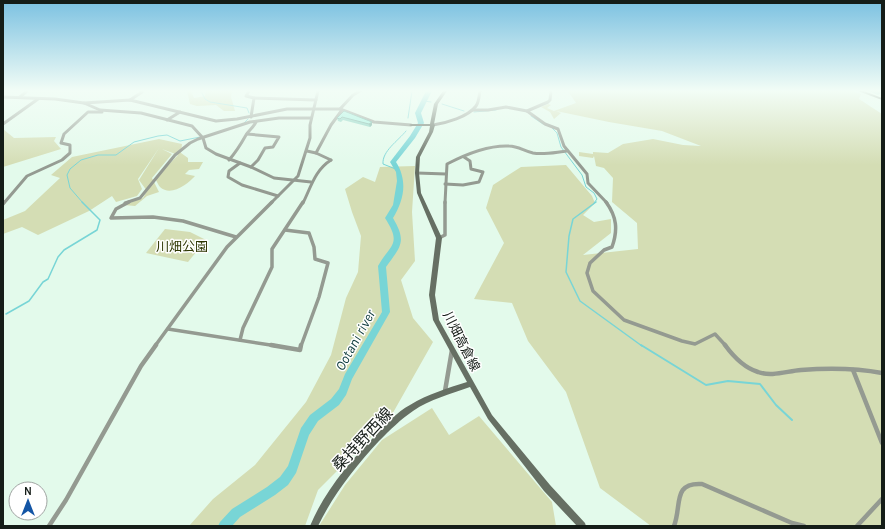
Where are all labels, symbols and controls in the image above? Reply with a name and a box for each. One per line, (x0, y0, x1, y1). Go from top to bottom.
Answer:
park label: 川畑公園 (156, 239, 208, 254)
water label: Ootani river (332, 306, 380, 374)
street label: 川畑高倉線 (440, 309, 483, 374)
street label: 桑持野西線 (328, 404, 397, 475)
north arrow (8, 481, 48, 521)
text: N (24, 485, 32, 498)

